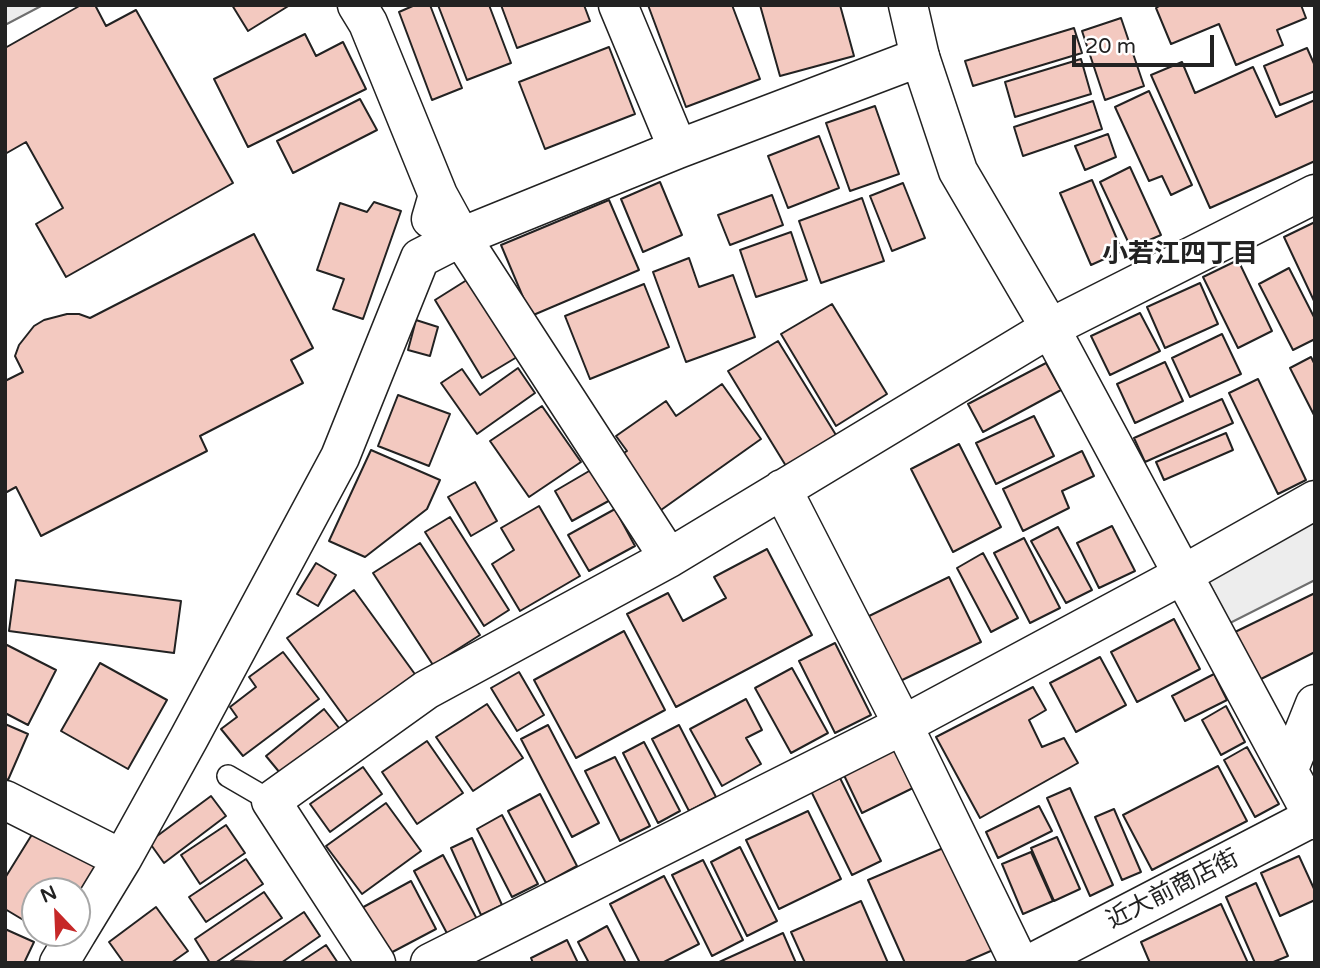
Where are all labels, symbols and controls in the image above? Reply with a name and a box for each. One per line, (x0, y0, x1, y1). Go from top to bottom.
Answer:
scale bar (1075, 21, 1217, 65)
text: 20 m (1085, 34, 1136, 59)
district label: 小若江四丁目 (1102, 239, 1258, 271)
street label: 近大前商店街 (1102, 844, 1244, 936)
north arrow (21, 877, 91, 947)
text: N (37, 881, 60, 908)

